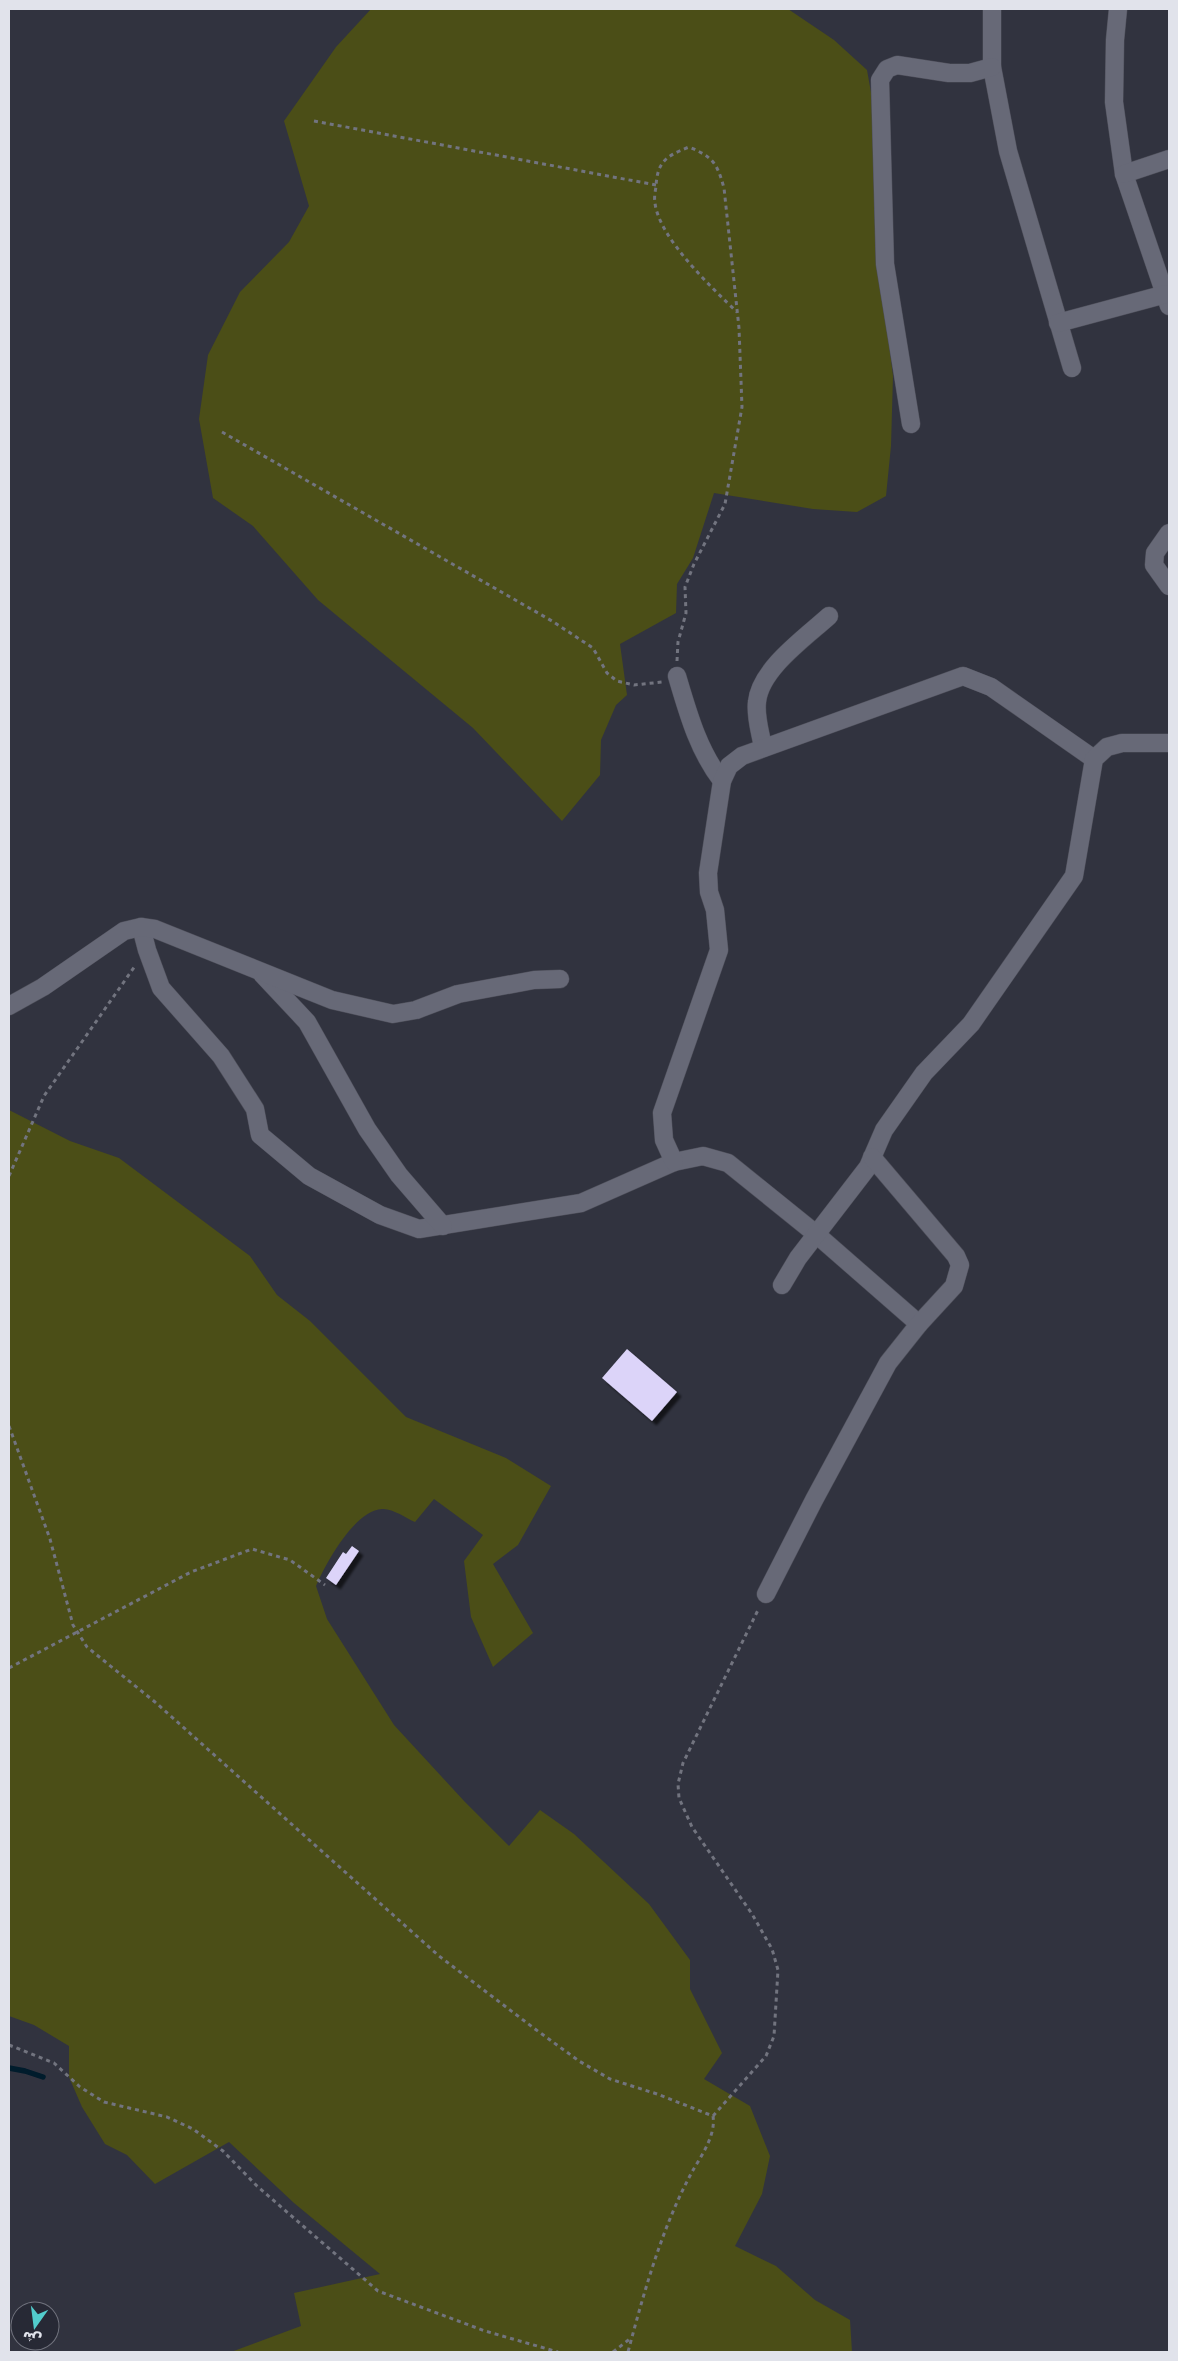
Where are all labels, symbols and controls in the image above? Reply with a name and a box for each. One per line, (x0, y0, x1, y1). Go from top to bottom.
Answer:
north arrow (10, 2301, 60, 2351)
text: ش (21, 2329, 43, 2349)

